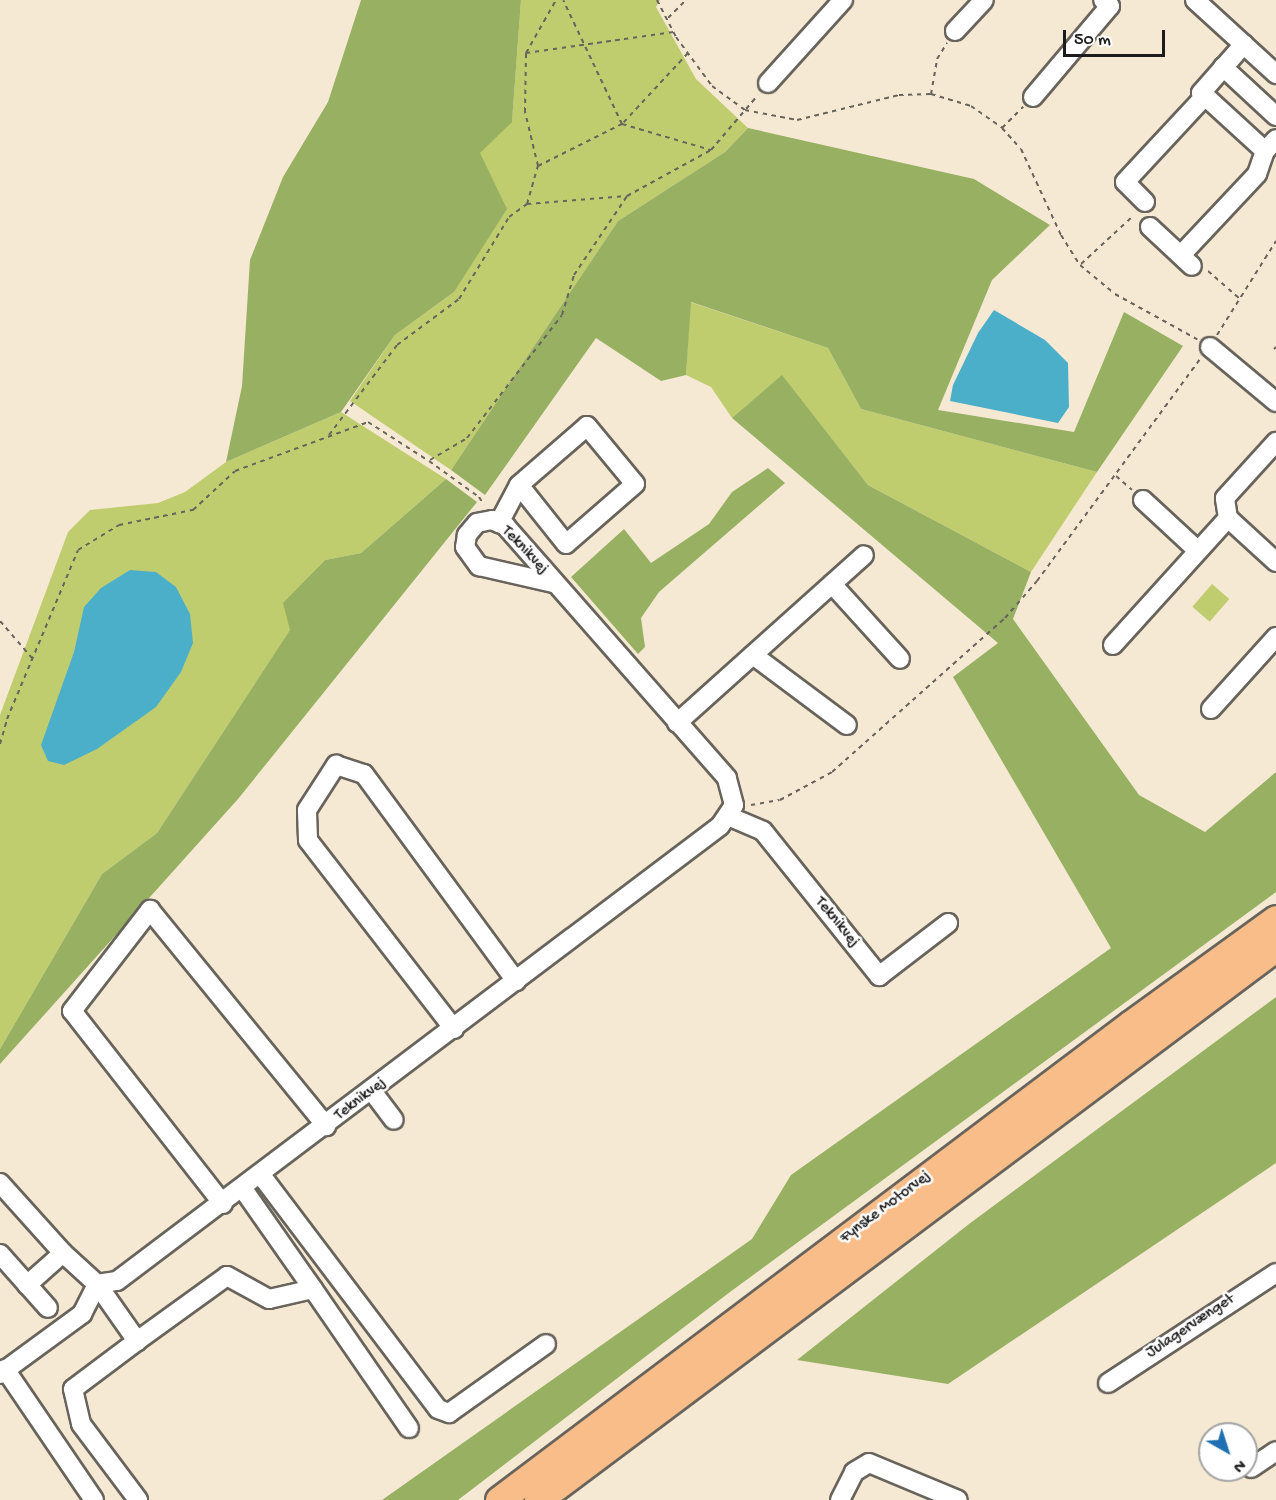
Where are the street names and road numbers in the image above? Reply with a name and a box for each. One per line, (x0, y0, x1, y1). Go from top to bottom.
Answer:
street label: Teknikvej (497, 523, 551, 579)
street label: Teknikvej (810, 894, 862, 952)
street label: Teknikvej (331, 1074, 391, 1126)
street label: Fynske Motorvej (837, 1168, 935, 1248)
street label: Julagervænget (1143, 1290, 1239, 1364)

